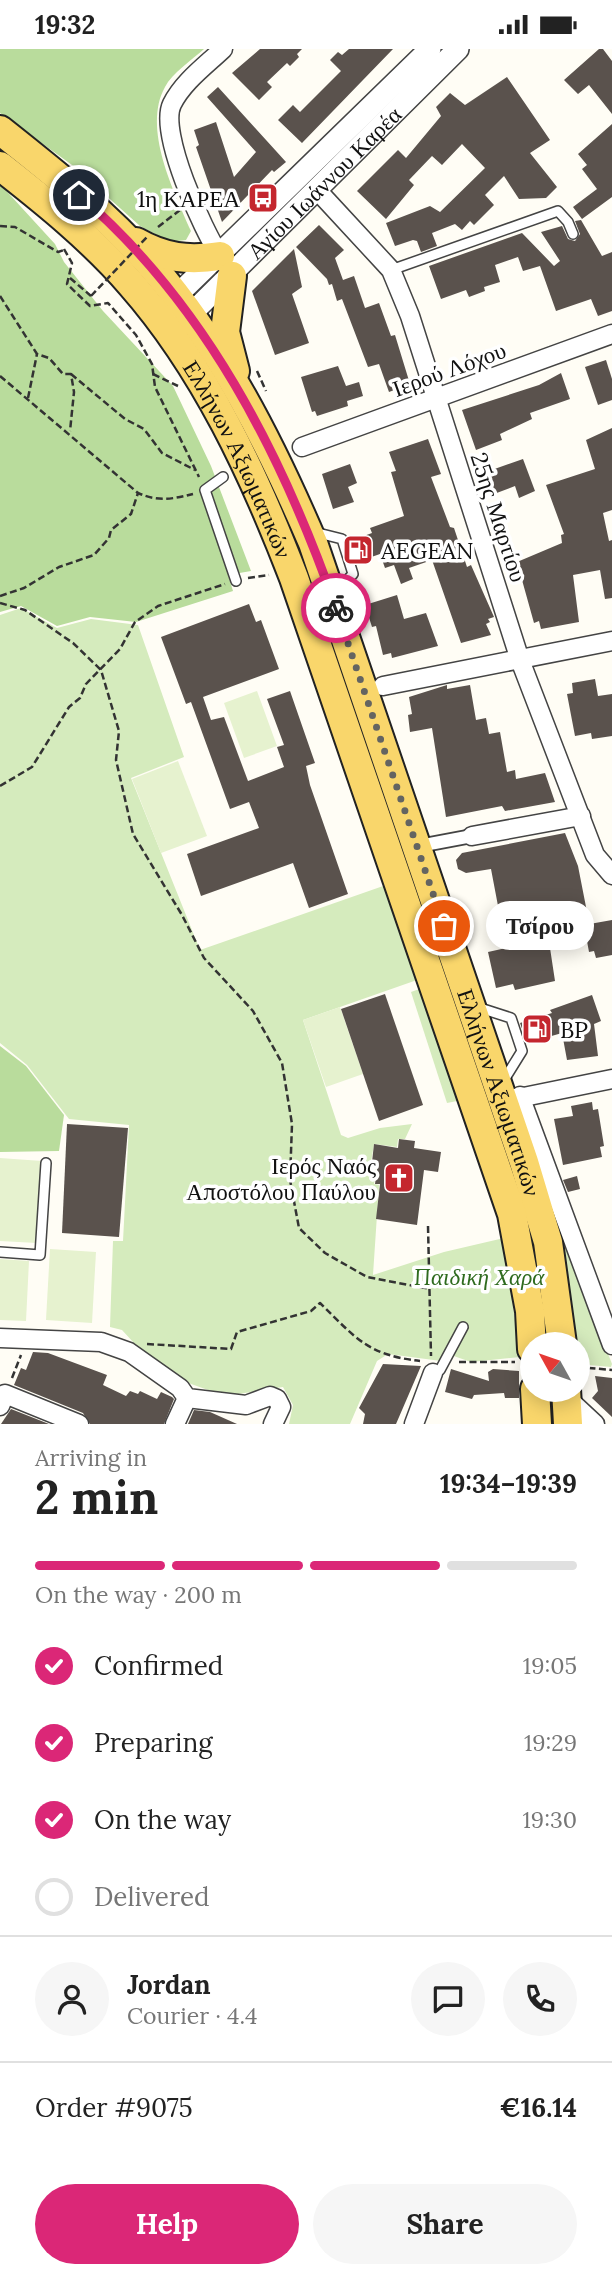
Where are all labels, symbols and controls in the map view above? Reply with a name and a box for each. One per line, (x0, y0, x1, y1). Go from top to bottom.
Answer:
text: 19:32 (35, 8, 95, 41)
street label: Αγίου Ιωάννου Καρέα (240, 100, 407, 265)
pin (49, 165, 109, 225)
icon: home (60, 176, 98, 214)
bus stop icon: 1η ΚΑΡΕΑ (246, 181, 280, 215)
place label: 1η ΚΑΡΕΑ (137, 184, 240, 213)
street label: Ιερού Λόχου (388, 335, 510, 403)
street label: Ελλήνων Αξιωματικών (177, 355, 299, 562)
street label: 25ης Μαρτίου (464, 449, 534, 585)
fuel station icon: AEGEAN (341, 533, 375, 567)
place label: AEGEAN (380, 536, 473, 565)
courier (301, 573, 371, 643)
icon: bike (317, 589, 355, 627)
pin (414, 896, 474, 956)
callout: Τσίρου (486, 901, 594, 951)
icon: bag (425, 907, 463, 945)
text: Τσίρου (506, 911, 574, 940)
street label: Ελλήνων Αξιωματικών (451, 985, 548, 1199)
fuel station icon: BP (520, 1012, 554, 1046)
place label: BP (560, 1015, 588, 1044)
place label: Ιερός Ναός Αποστόλου Παύλου (186, 1151, 376, 1206)
church icon: Ιερός Ναός Αποστόλου Παύλου (382, 1161, 416, 1195)
park label: Παιδική Χαρά (414, 1262, 545, 1291)
north arrow (520, 1332, 590, 1402)
map controls (520, 1332, 590, 1402)
text: Arriving in (35, 1443, 147, 1472)
text: 19:34–19:39 (440, 1467, 577, 1500)
text: 2 min (35, 1468, 158, 1527)
text: On the way · 200 m (35, 1580, 242, 1609)
icon: check (35, 1647, 73, 1685)
text: Confirmed (94, 1649, 223, 1682)
text: 19:05 (523, 1651, 577, 1680)
icon: check (35, 1724, 73, 1762)
text: Preparing (94, 1726, 213, 1759)
text: 19:29 (524, 1728, 577, 1757)
icon: check (35, 1801, 73, 1839)
text: On the way (94, 1803, 231, 1836)
text: 19:30 (522, 1805, 577, 1834)
text: Delivered (94, 1880, 210, 1913)
button: person (35, 1962, 109, 2036)
button: chat (411, 1962, 485, 2036)
button: phone (503, 1962, 577, 2036)
text: Jordan (127, 1968, 211, 2001)
text: Courier · 4.4 (127, 2001, 258, 2030)
text: Order #9075 (35, 2091, 193, 2124)
text: €16.14 (500, 2091, 577, 2124)
button: Help (35, 2184, 299, 2264)
button: Share (313, 2184, 577, 2264)

